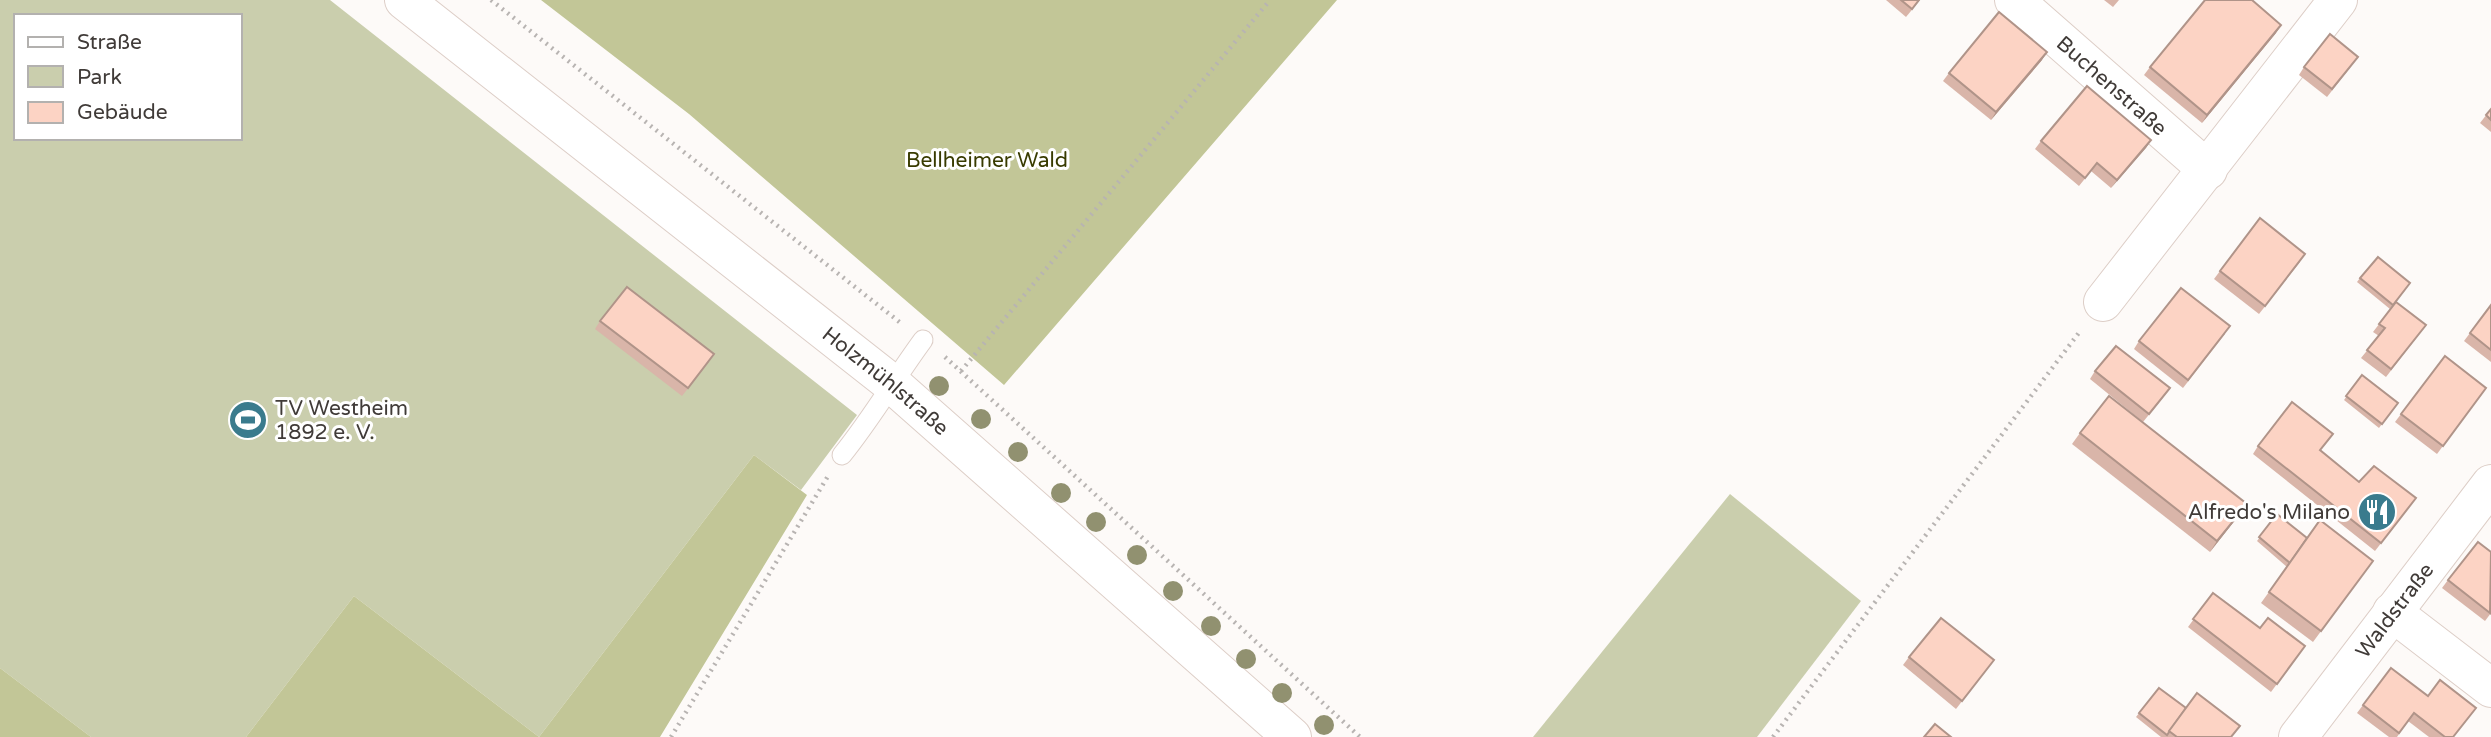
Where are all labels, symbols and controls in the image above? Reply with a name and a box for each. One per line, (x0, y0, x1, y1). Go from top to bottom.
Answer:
legend (14, 14, 242, 140)
text: Straße (77, 30, 142, 55)
street label: Buchenstraße (2051, 31, 2172, 141)
text: Park (77, 65, 122, 90)
text: Gebäude (77, 100, 168, 125)
park label: Bellheimer Wald (906, 148, 1068, 173)
street label: Holzmühlstraße (817, 321, 954, 441)
place label: TV Westheim 1892 e. V. (275, 396, 408, 445)
sports icon: TV Westheim 1892 e. V. (227, 399, 269, 441)
restaurant icon: Alfredo's Milano (2356, 491, 2398, 533)
place label: Alfredo's Milano (2188, 500, 2350, 525)
street label: Waldstraße (2350, 558, 2439, 663)

